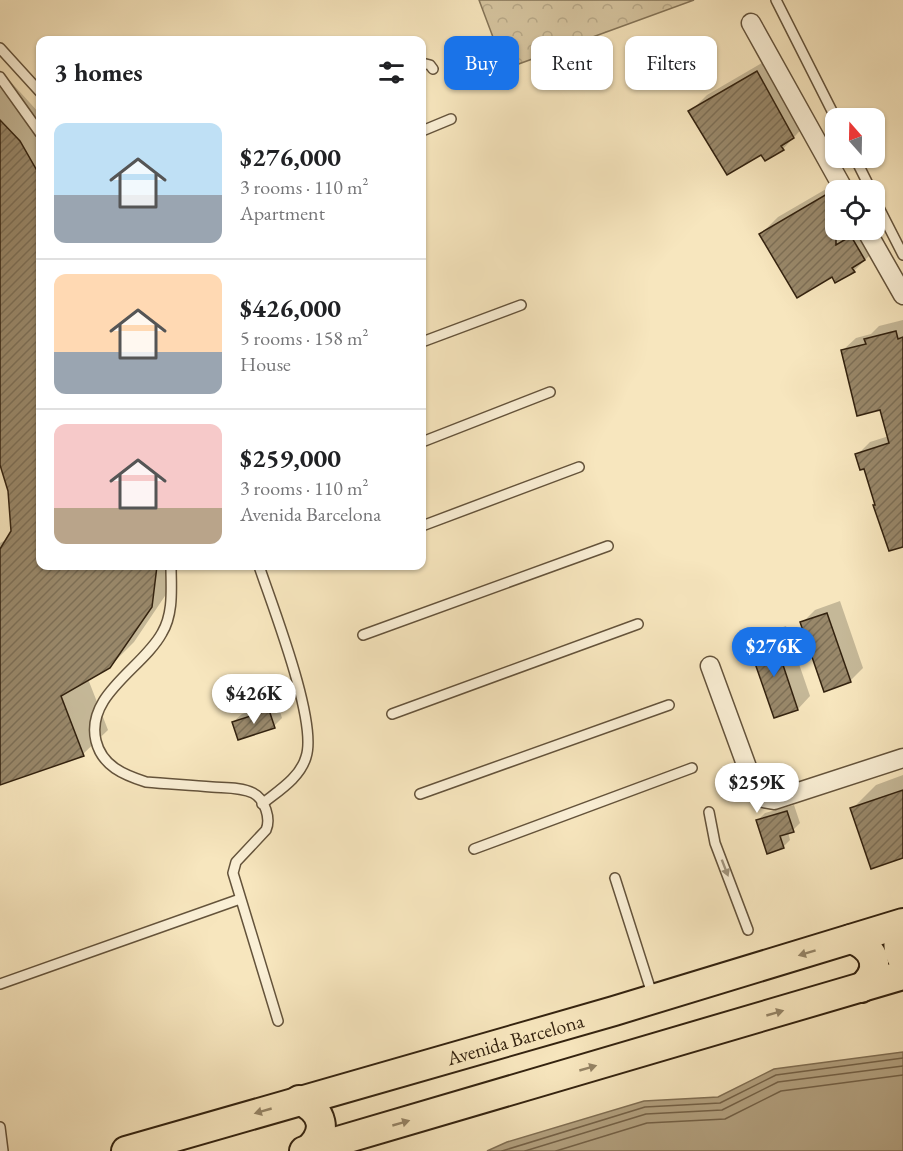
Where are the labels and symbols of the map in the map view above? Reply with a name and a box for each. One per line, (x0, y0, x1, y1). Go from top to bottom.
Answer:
north arrow (825, 108, 885, 168)
pin: $276K (732, 627, 816, 678)
pin: $426K (212, 674, 296, 725)
pin: $259K (715, 763, 799, 814)
one-way arrow (720, 860, 730, 878)
one-way arrow (798, 949, 816, 958)
street label: Avenida Barcelona (443, 1007, 587, 1072)
one-way arrow (766, 1008, 784, 1017)
one-way arrow (579, 1063, 597, 1072)
one-way arrow (254, 1107, 272, 1116)
one-way arrow (392, 1118, 410, 1127)

